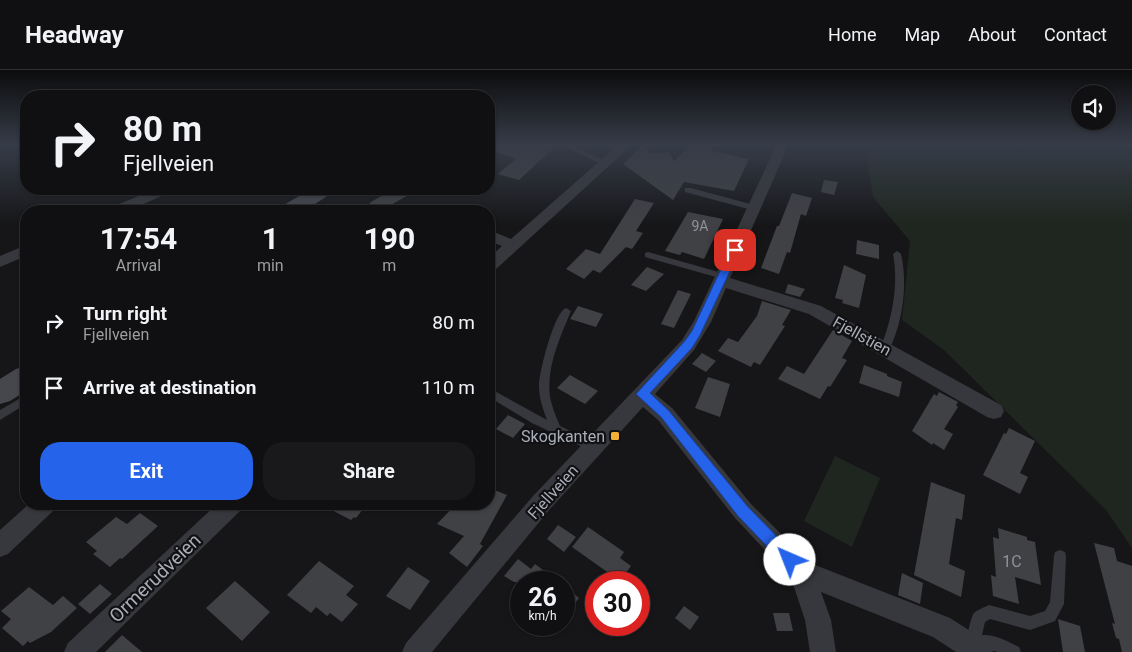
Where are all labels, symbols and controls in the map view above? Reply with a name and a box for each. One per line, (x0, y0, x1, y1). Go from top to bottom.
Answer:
text: Headway (25, 21, 124, 49)
text: Home (828, 24, 877, 45)
text: Map (905, 24, 940, 45)
text: About (968, 24, 1016, 45)
text: Contact (1044, 24, 1107, 45)
map controls (1071, 85, 1116, 130)
button: sound (1071, 85, 1116, 130)
text: 80 m (123, 109, 202, 150)
icon: right (40, 110, 105, 175)
text: Fjellveien (123, 151, 214, 176)
house number: 9A (691, 218, 709, 234)
text: 17:54 (100, 221, 177, 256)
text: 1 (262, 221, 279, 256)
text: 190 (364, 221, 415, 256)
pin (714, 229, 756, 271)
icon: arrive (721, 236, 749, 264)
text: Arrival (116, 256, 161, 275)
text: min (257, 256, 284, 275)
text: m (382, 256, 396, 275)
text: Turn right (83, 302, 167, 325)
icon: right (40, 309, 68, 337)
text: 80 m (432, 311, 475, 334)
street label: Fjellstien (830, 312, 894, 360)
text: Fjellveien (83, 325, 149, 344)
icon: arrive (40, 374, 68, 402)
text: Arrive at destination (83, 376, 256, 399)
text: 110 m (422, 376, 475, 399)
place label: Skogkanten (521, 427, 605, 446)
marker: Skogkanten (609, 430, 621, 442)
button: Exit (40, 442, 253, 500)
button: Share (263, 442, 475, 500)
street label: Fjellveien (524, 461, 582, 523)
street label: Ormerudveien (104, 529, 206, 627)
position arrow (763, 533, 815, 585)
house number: 1C (1002, 552, 1022, 571)
speed limit sign: 30 (585, 571, 650, 636)
text: 26 (528, 583, 557, 612)
text: km/h (528, 609, 557, 623)

